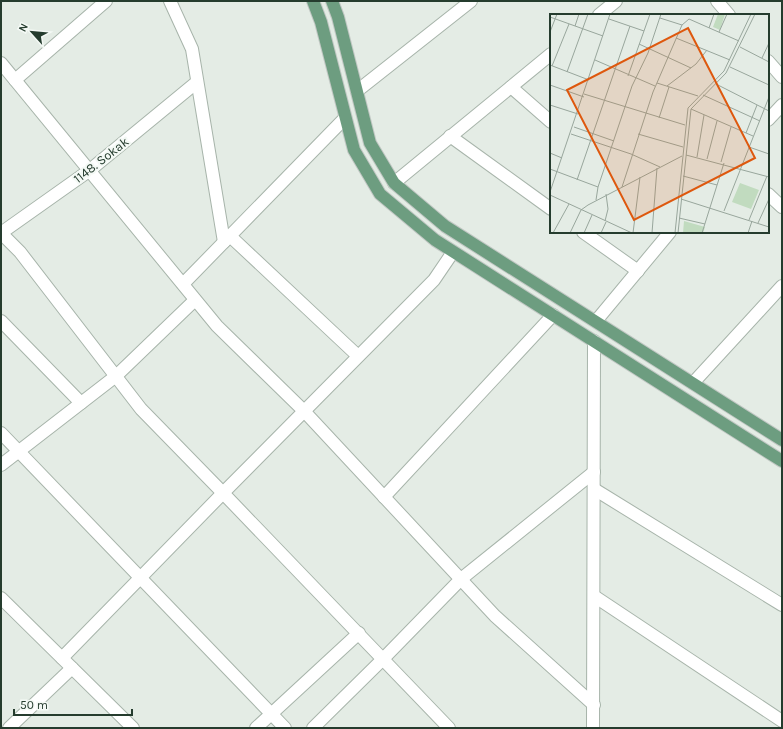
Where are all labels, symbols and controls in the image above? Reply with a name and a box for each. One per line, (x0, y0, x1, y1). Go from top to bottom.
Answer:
north arrow (12, 12, 52, 52)
inset map (550, 14, 769, 233)
text: N (16, 21, 31, 34)
street label: 1148. Sokak (70, 134, 132, 186)
scale bar (14, 691, 132, 717)
text: 50 m (20, 698, 48, 712)

